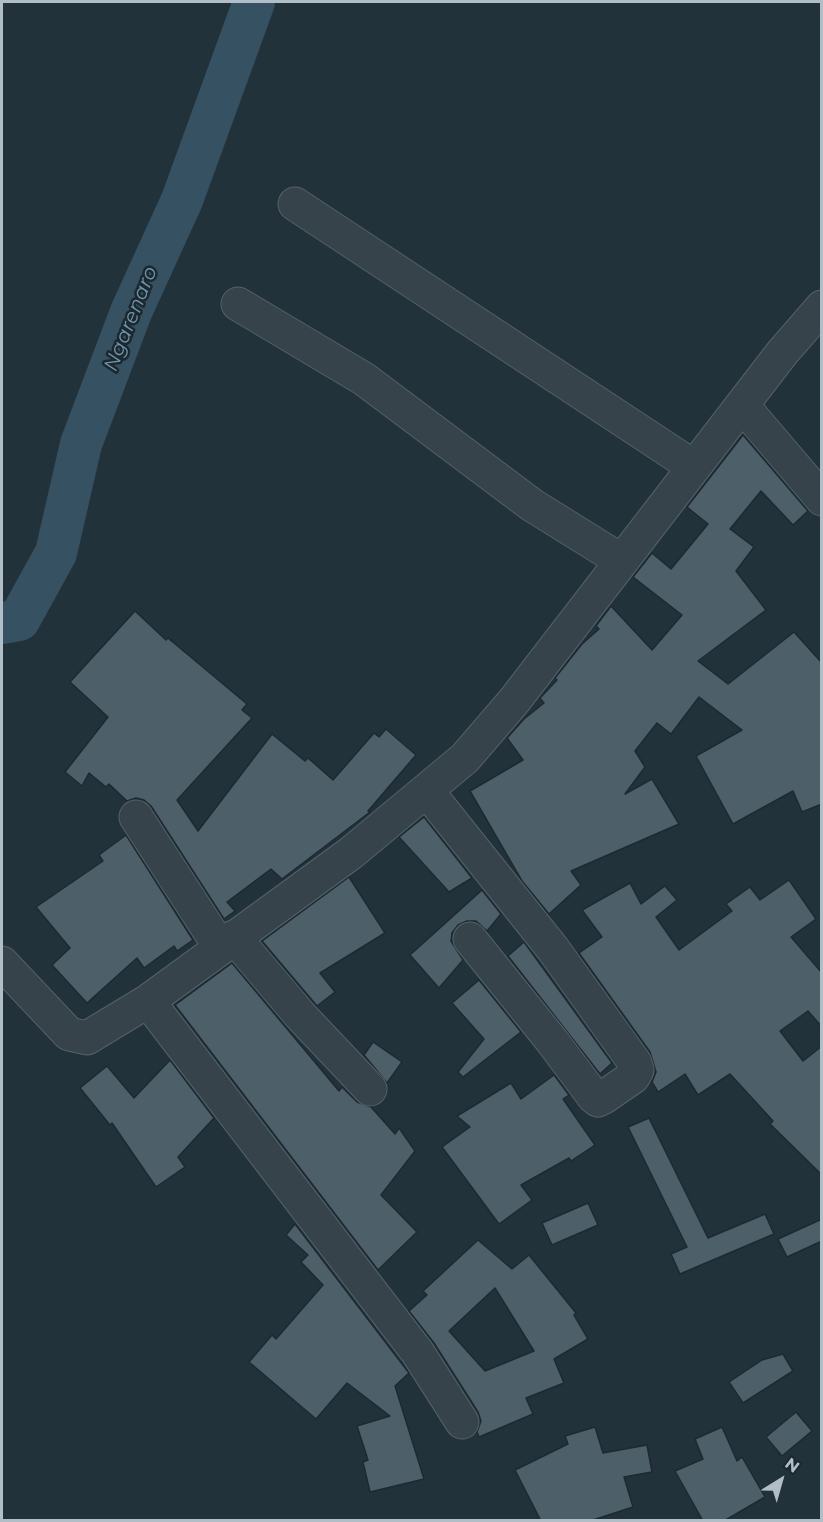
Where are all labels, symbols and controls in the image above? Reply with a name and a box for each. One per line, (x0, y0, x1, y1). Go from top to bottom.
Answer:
water label: Ngarenaro (99, 263, 163, 375)
north arrow (751, 1450, 811, 1510)
text: N (781, 1454, 803, 1477)

